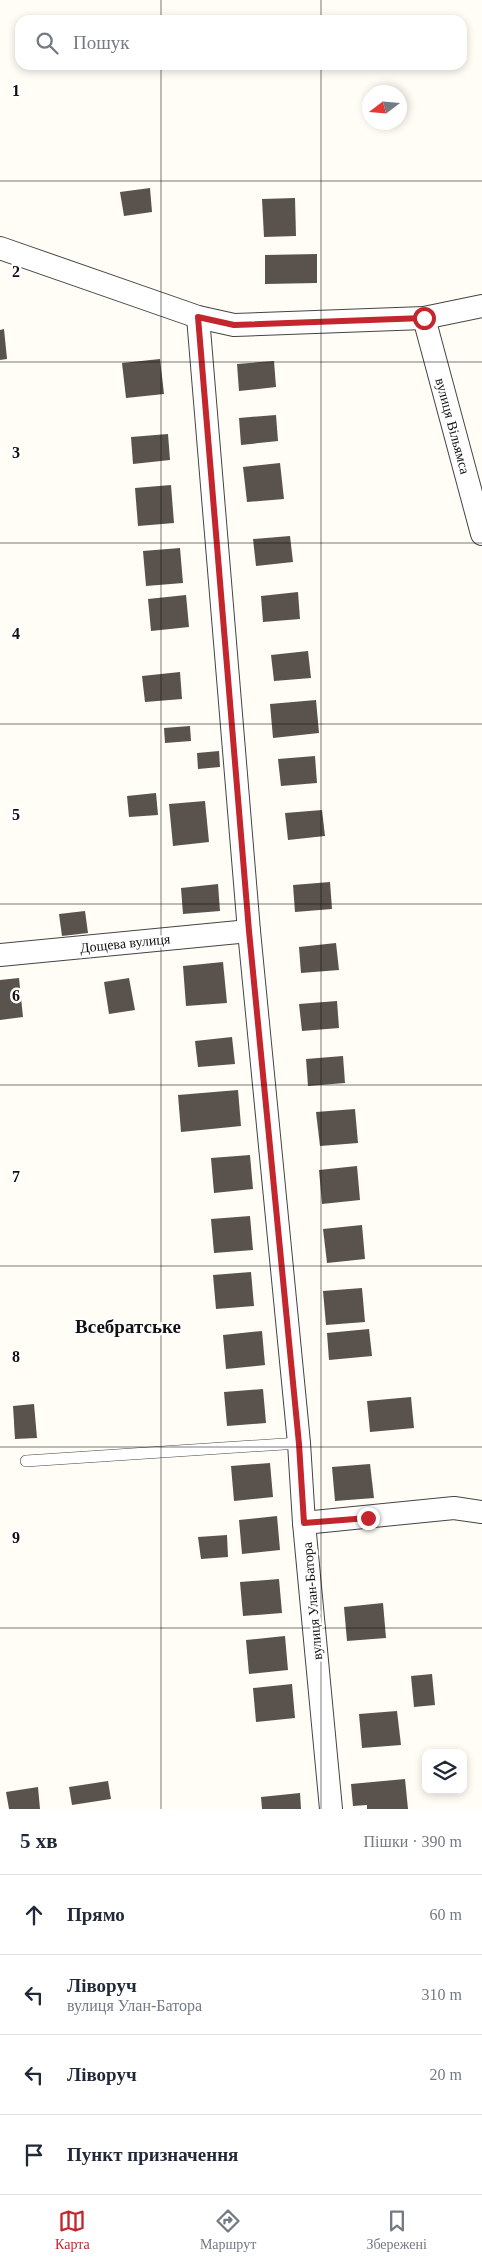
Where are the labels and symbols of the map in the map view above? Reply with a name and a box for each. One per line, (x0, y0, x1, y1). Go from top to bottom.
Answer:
text: 1 (12, 82, 20, 99)
north arrow (362, 85, 407, 130)
text: 2 (12, 263, 20, 280)
route start (413, 307, 436, 330)
street label: вулиця Вільямса (432, 376, 473, 477)
text: 3 (12, 444, 20, 461)
text: 4 (12, 625, 20, 642)
text: 5 (12, 806, 20, 823)
street label: Дощева вулиця (79, 931, 171, 956)
text: 6 (12, 987, 20, 1004)
text: 7 (12, 1168, 20, 1185)
district label: Всебратське (75, 1316, 181, 1337)
text: 8 (12, 1348, 20, 1365)
route end (357, 1507, 380, 1530)
text: 9 (12, 1529, 20, 1546)
street label: вулиця Улан-Батора (300, 1541, 325, 1660)

